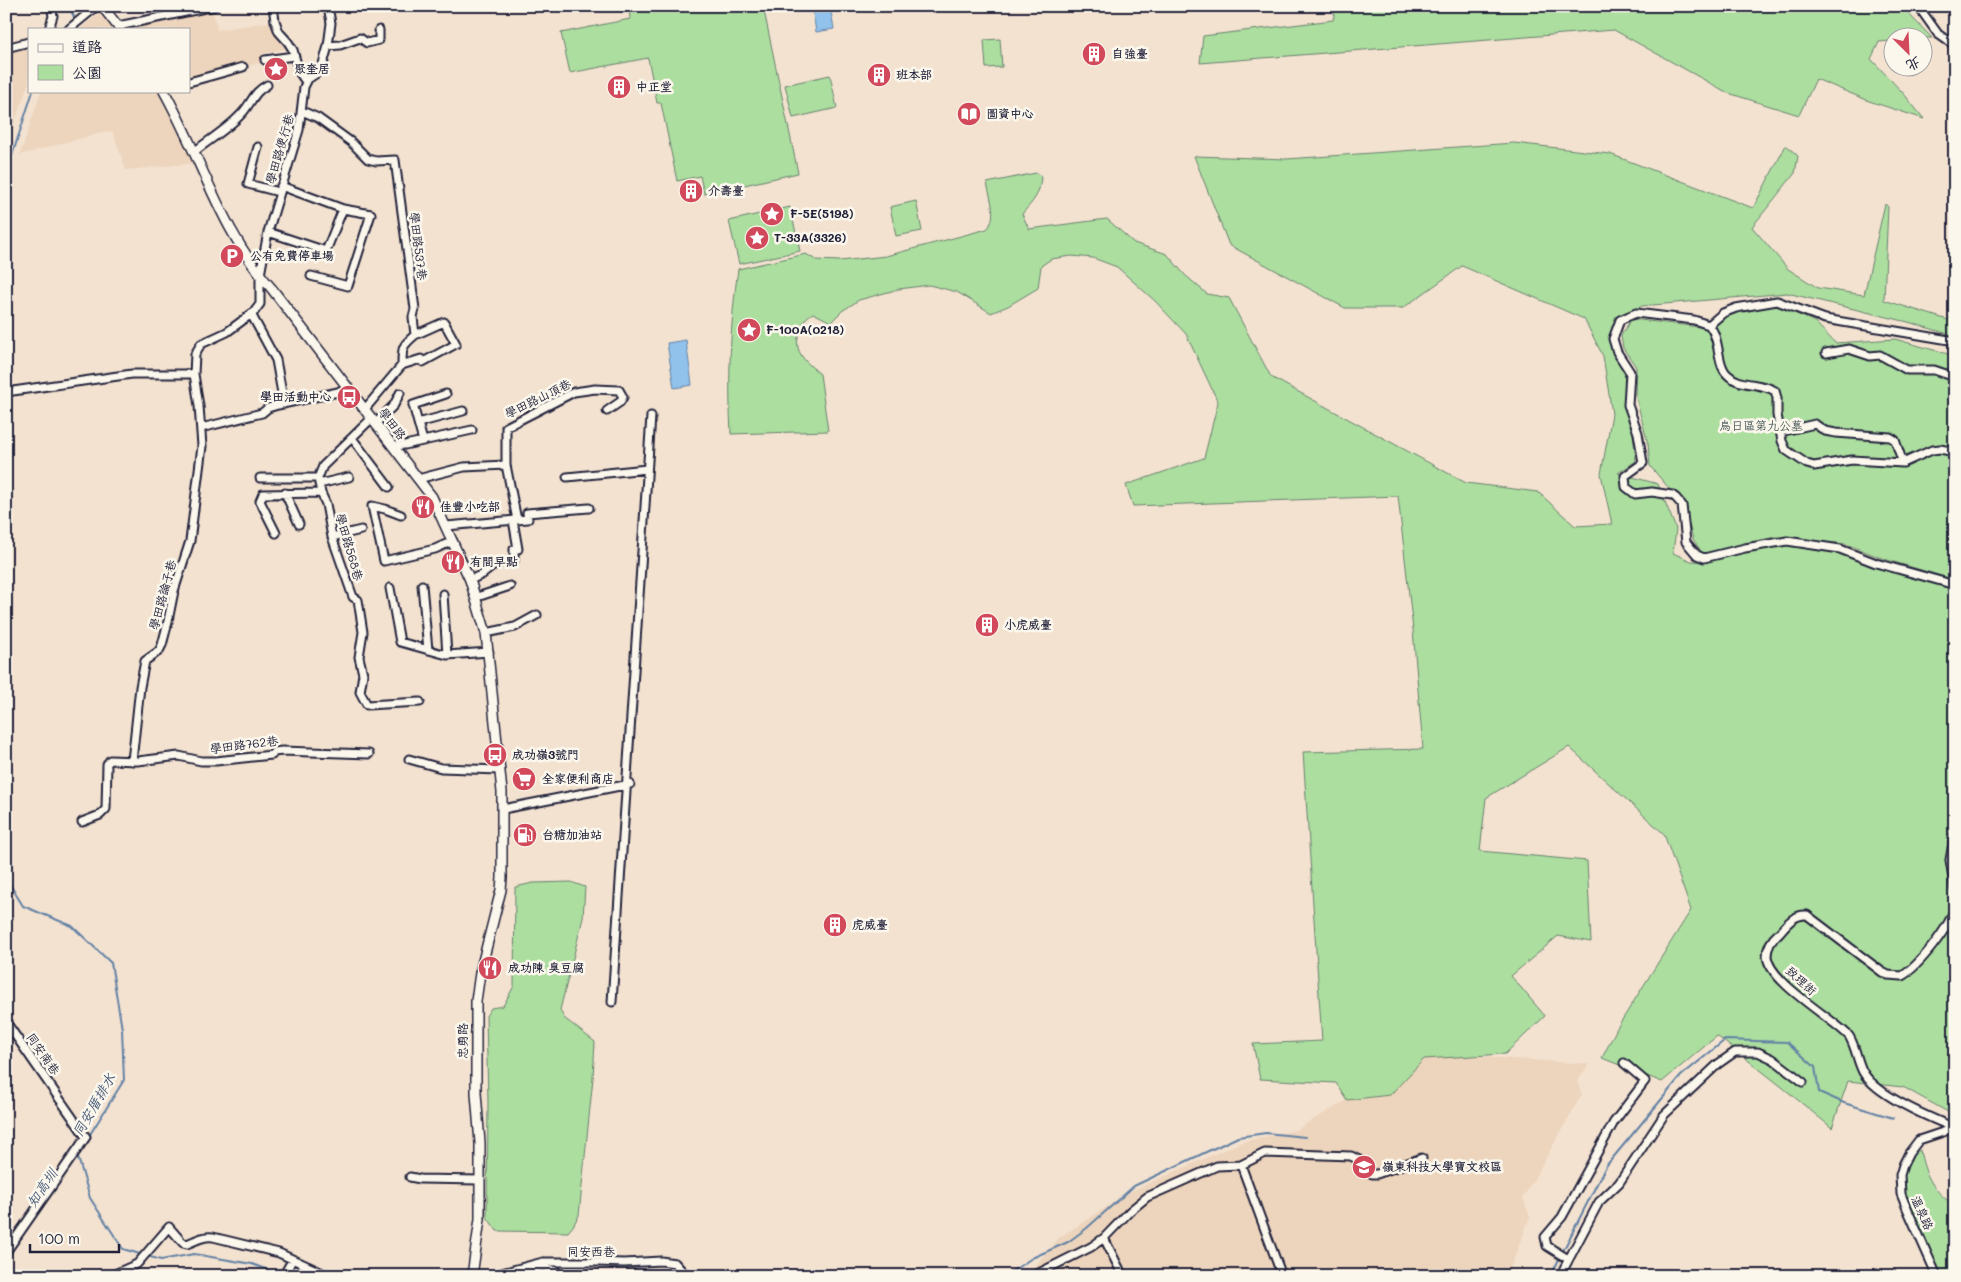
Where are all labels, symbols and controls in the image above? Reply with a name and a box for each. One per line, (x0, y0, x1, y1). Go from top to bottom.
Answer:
legend (28, 28, 190, 92)
north arrow (1884, 28, 1934, 78)
text: 道路 (72, 36, 102, 56)
building icon: 自強臺 (1081, 41, 1107, 67)
place label: 自強臺 (1112, 45, 1148, 61)
text: 北 (1903, 53, 1924, 76)
place icon: 聚奎居 (263, 56, 289, 82)
place label: 聚奎居 (294, 60, 330, 76)
text: 公園 (72, 62, 102, 82)
building icon: 班本部 (866, 62, 892, 88)
place label: 班本部 (896, 66, 932, 82)
building icon: 中正堂 (606, 74, 632, 100)
place label: 中正堂 (636, 78, 672, 94)
library icon: 圖資中心 (956, 101, 982, 127)
place label: 圖資中心 (986, 105, 1034, 121)
street label: 學田路便行巷 (261, 112, 297, 186)
building icon: 介壽臺 (678, 178, 704, 204)
place label: 介壽臺 (708, 182, 744, 198)
place icon: F-5E(5198) (759, 201, 785, 227)
place label: F-5E(5198) (790, 205, 853, 221)
street label: 學田路537巷 (407, 211, 431, 281)
place icon: T-33A(3326) (744, 225, 770, 251)
place label: T-33A(3326) (774, 229, 846, 245)
parking icon: 公有免費停車場 (219, 243, 245, 269)
place label: 公有免費停車場 (250, 247, 334, 263)
place icon: F-100A(0218) (736, 317, 762, 343)
place label: F-100A(0218) (766, 321, 844, 337)
street label: 學田路山頂巷 (502, 375, 573, 421)
bus stop icon: 學田活動中心 (336, 384, 362, 410)
place label: 學田活動中心 (260, 388, 332, 404)
street label: 學田路 (376, 404, 410, 443)
park label: 烏日區第九公墓 (1719, 417, 1803, 433)
restaurant icon: 佳豐小吃部 (410, 494, 436, 520)
place label: 佳豐小吃部 (440, 498, 500, 514)
street label: 學田路568巷 (333, 511, 367, 582)
restaurant icon: 有間早點 (440, 549, 466, 575)
place label: 有間早點 (470, 553, 518, 569)
street label: 學田路論子巷 (145, 558, 179, 632)
building icon: 小虎威臺 (974, 612, 1000, 638)
place label: 小虎威臺 (1004, 616, 1052, 632)
street label: 學田路762巷 (209, 732, 279, 756)
bus stop icon: 成功嶺3號門 (482, 742, 508, 768)
place label: 成功嶺3號門 (512, 746, 579, 762)
supermarket icon: 全家便利商店 (511, 766, 537, 792)
place label: 全家便利商店 (542, 770, 614, 786)
fuel station icon: 台糖加油站 (512, 822, 538, 848)
place label: 台糖加油站 (542, 826, 602, 842)
building icon: 虎威臺 (822, 912, 848, 938)
place label: 虎威臺 (852, 916, 888, 932)
restaurant icon: 成功陳 臭豆腐 (477, 955, 503, 981)
place label: 成功陳 臭豆腐 (508, 959, 584, 975)
street label: 致理街 (1783, 962, 1820, 998)
street label: 忠勇路 (454, 1023, 470, 1059)
street label: 同安南巷 (23, 1029, 64, 1078)
water label: 同安厝排水 (68, 1069, 120, 1140)
school or university icon: 嶺東科技大學寶文校區 (1351, 1154, 1377, 1180)
place label: 嶺東科技大學寶文校區 (1382, 1158, 1502, 1174)
water label: 知高圳 (22, 1163, 62, 1210)
street label: 溫泉路 (1908, 1193, 1938, 1232)
scale bar (30, 1222, 119, 1254)
text: 100 m (38, 1228, 80, 1248)
street label: 同安西巷 (567, 1243, 615, 1259)

